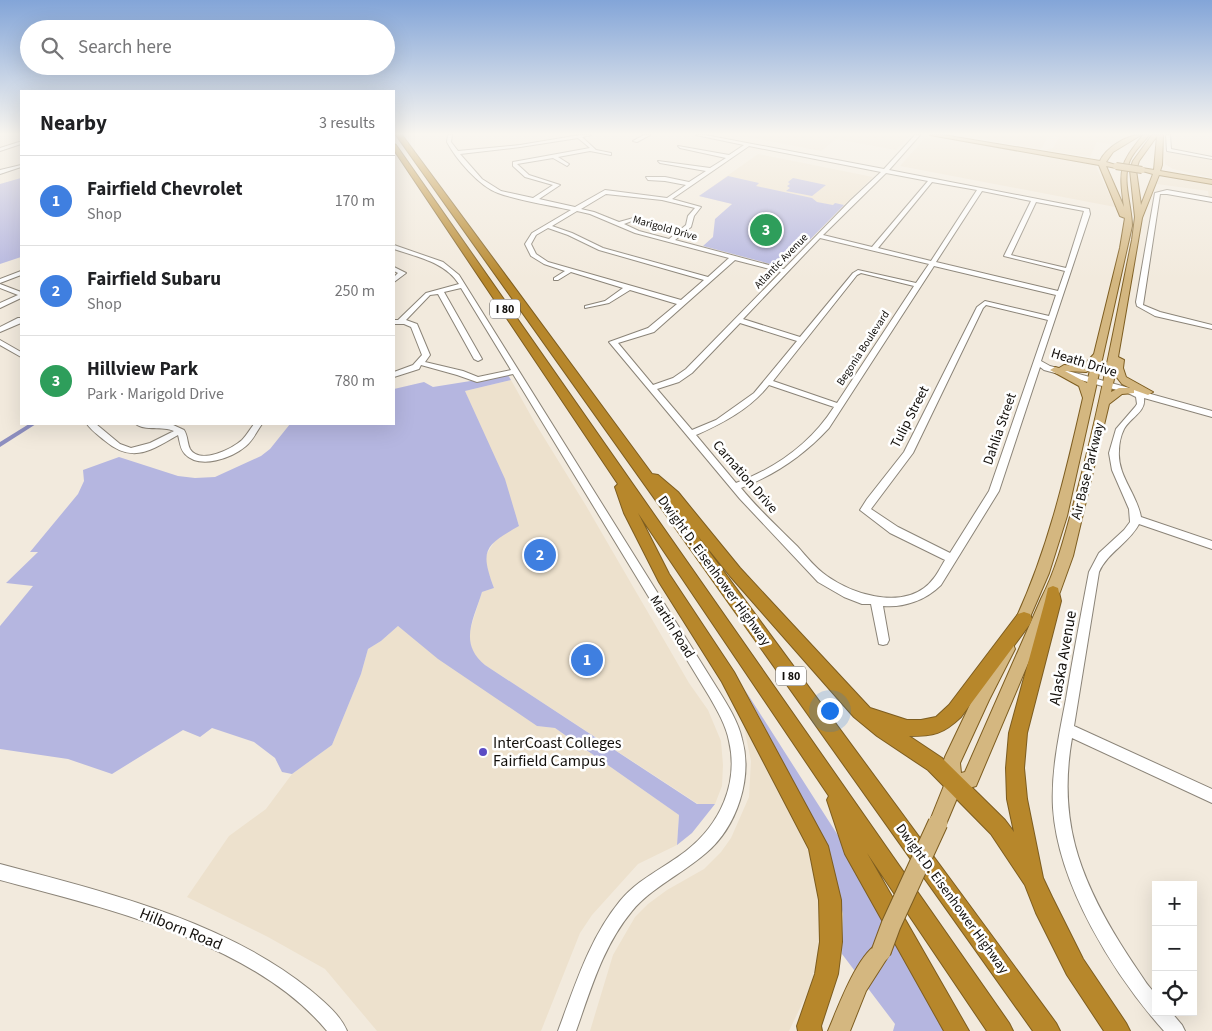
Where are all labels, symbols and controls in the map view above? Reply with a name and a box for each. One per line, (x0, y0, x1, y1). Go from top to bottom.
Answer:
search box (20, 20, 395, 75)
icon: search (38, 34, 66, 62)
text: Search here (78, 34, 172, 61)
text: Nearby (40, 108, 107, 138)
text: 3 results (319, 112, 375, 134)
text: Fairfield Chevrolet (87, 176, 243, 203)
text: 1 (52, 190, 60, 212)
text: 170 m (335, 190, 375, 212)
text: Shop (87, 203, 122, 225)
pin: 3 (750, 211, 782, 249)
street label: Marigold Drive (631, 212, 699, 245)
street label: Atlantic Avenue (751, 230, 812, 292)
text: Fairfield Subaru (87, 266, 221, 293)
text: 2 (52, 280, 60, 302)
text: 250 m (335, 280, 375, 302)
text: Shop (87, 293, 122, 315)
road number: I 80 (490, 300, 520, 318)
street label: Begonia Boulevard (833, 308, 893, 388)
street label: Heath Drive (1048, 343, 1120, 383)
text: Hillview Park (87, 356, 198, 383)
text: 3 (52, 370, 60, 392)
text: 780 m (335, 370, 375, 392)
street label: Tulip Street (886, 382, 934, 451)
text: Park · Marigold Drive (87, 383, 224, 405)
street label: Dahlia Street (978, 390, 1022, 468)
street label: Air Base Parkway (1066, 420, 1110, 522)
street label: Carnation Drive (708, 436, 782, 518)
street label: Dwight D. Eisenhower Highway (653, 492, 776, 650)
pin: 2 (524, 536, 556, 574)
street label: Martin Road (645, 592, 699, 662)
street label: Alaska Avenue (1044, 609, 1082, 707)
pin: 1 (571, 641, 603, 679)
road number: I 80 (776, 666, 806, 686)
your location (817, 698, 843, 724)
place label: InterCoast Colleges Fairfield Campus (493, 732, 622, 772)
marker: InterCoast Colleges Fairfield Campus (477, 746, 489, 758)
street label: Dwight D. Eisenhower Highway (891, 820, 1014, 978)
map controls (1152, 881, 1197, 1016)
button: + (1152, 881, 1197, 926)
street label: Hilborn Road (136, 902, 226, 956)
button: − (1152, 926, 1197, 971)
button: locate (1152, 971, 1197, 1016)

